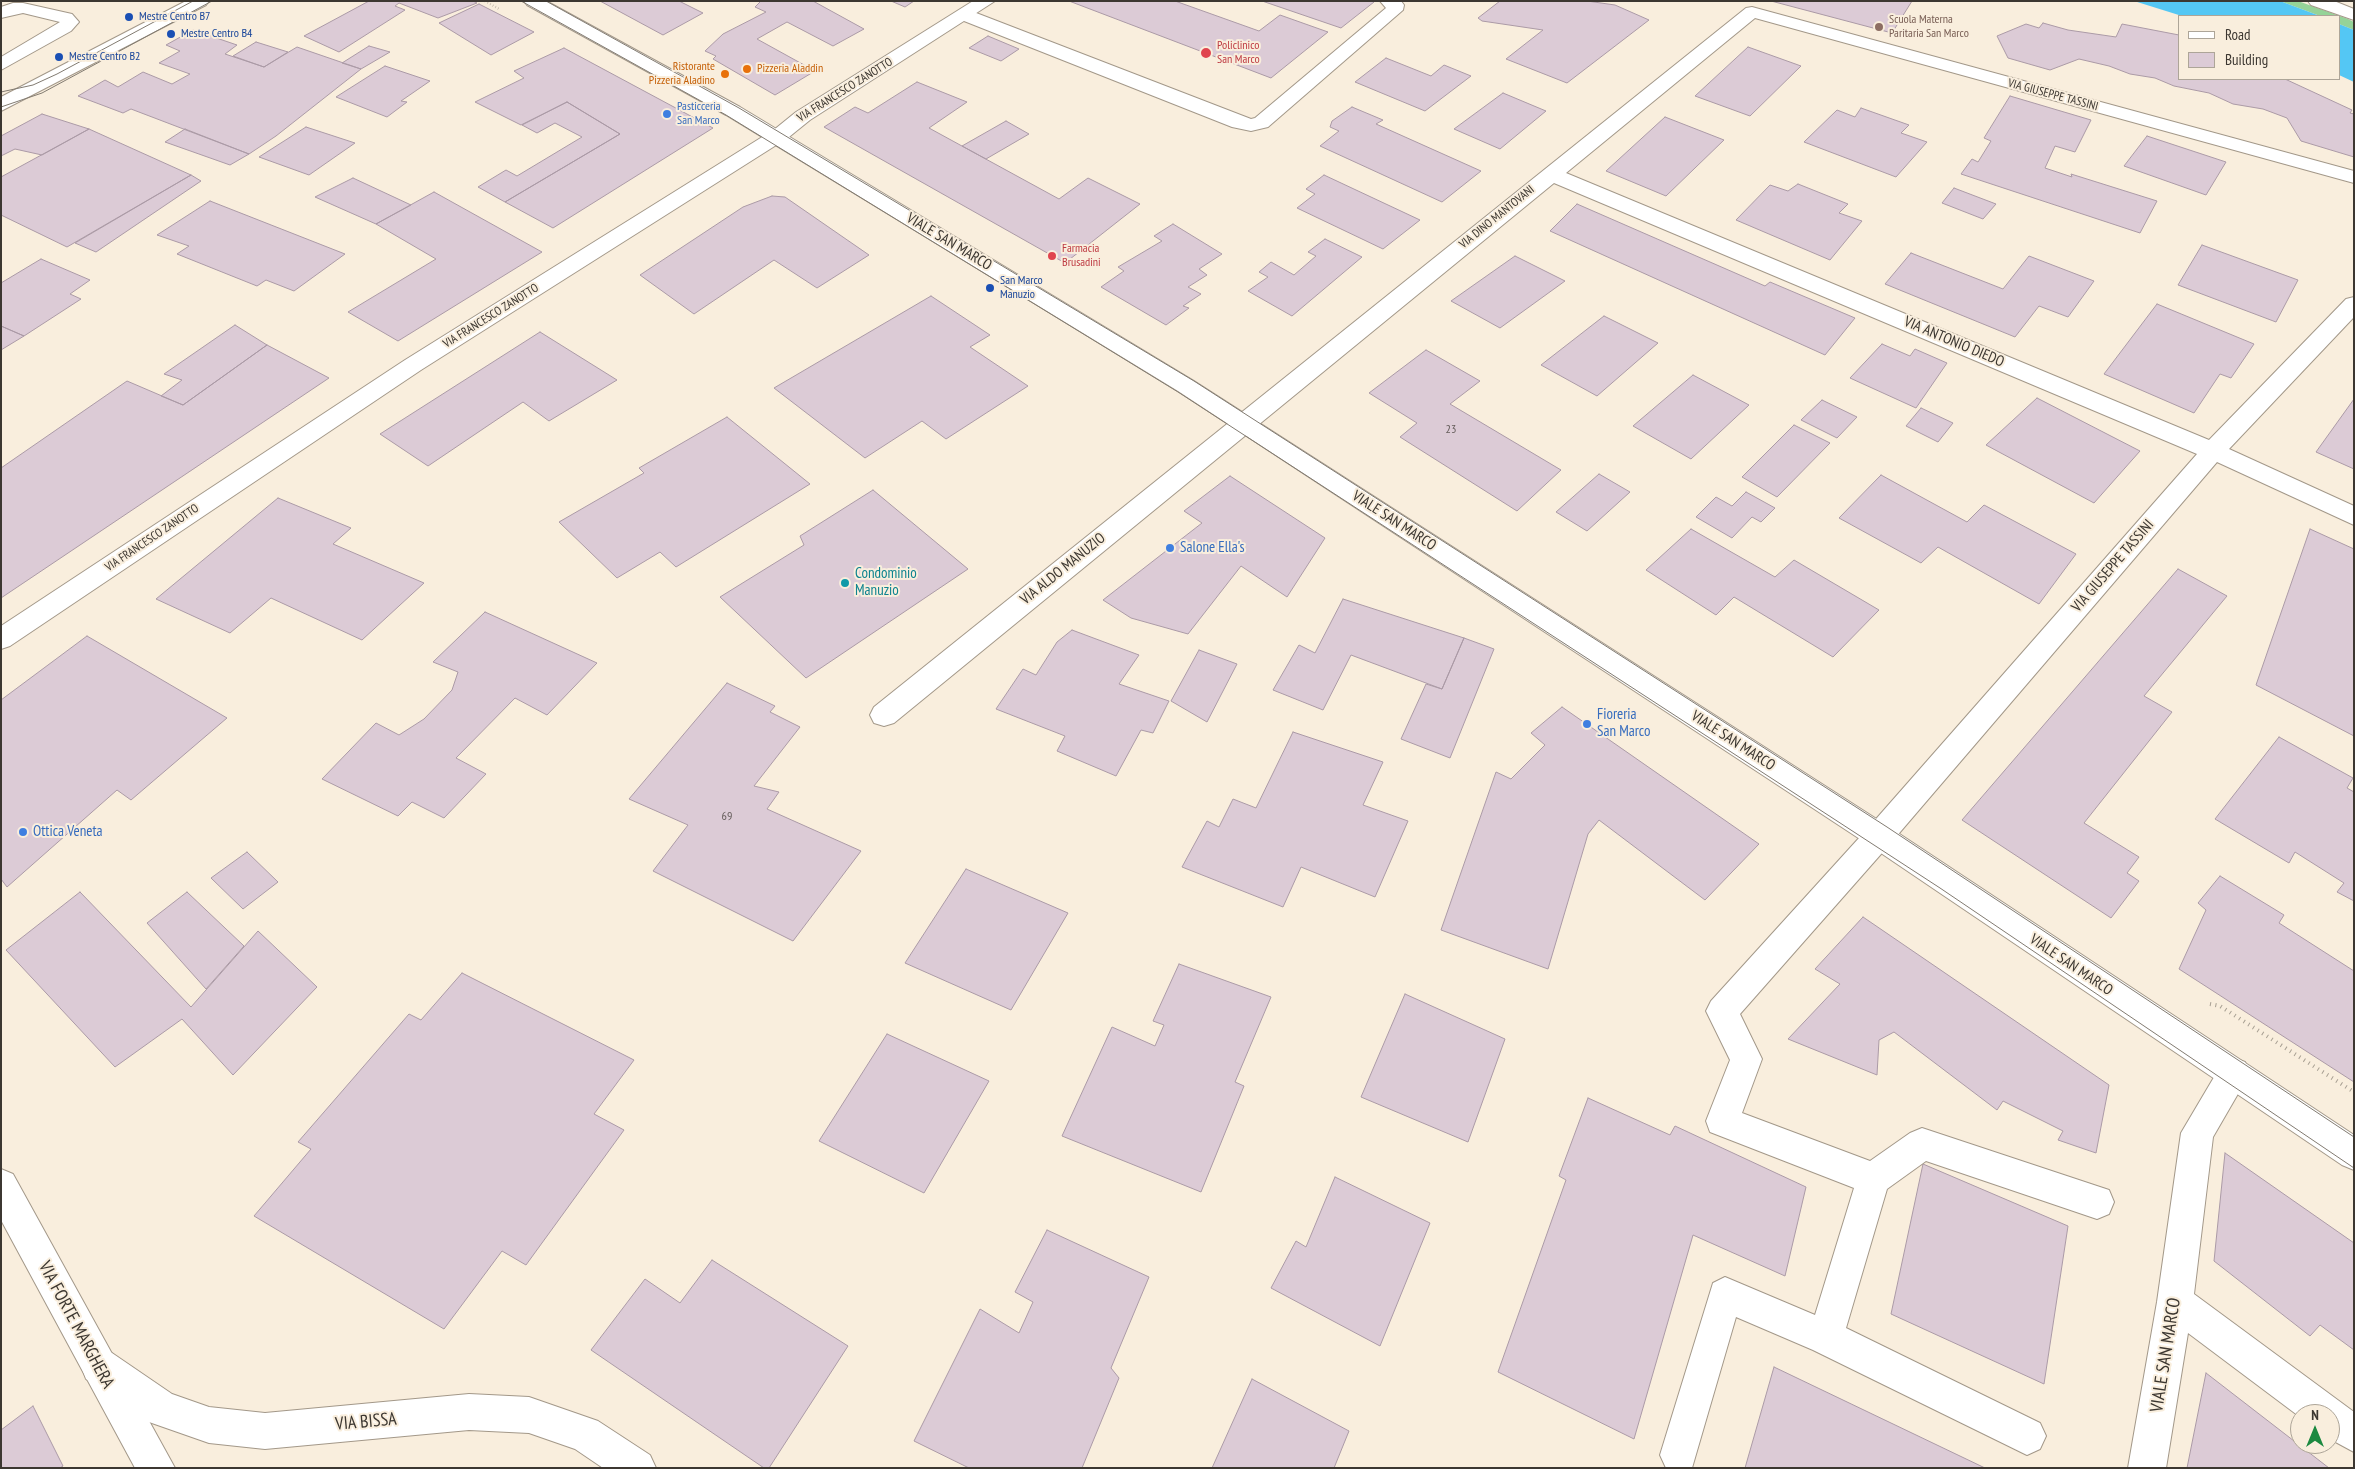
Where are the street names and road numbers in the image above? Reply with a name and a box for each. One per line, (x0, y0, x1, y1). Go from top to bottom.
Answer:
street label: VIA FRANCESCO ZANOTTO (795, 55, 895, 125)
street label: VIA GIUSEPPE TASSINI (2006, 76, 2100, 114)
street label: VIA DINO MANTOVANI (1457, 182, 1537, 252)
street label: VIALE SAN MARCO (903, 209, 995, 275)
street label: VIA FRANCESCO ZANOTTO (441, 281, 541, 351)
street label: VIA ANTONIO DIEDO (1901, 313, 2007, 371)
street label: VIALE SAN MARCO (1349, 487, 1439, 555)
street label: VIA FRANCESCO ZANOTTO (102, 501, 202, 575)
street label: VIA GIUSEPPE TASSINI (2068, 516, 2158, 616)
street label: VIA ALDO MANUZIO (1017, 529, 1109, 609)
street label: VIALE SAN MARCO (1688, 707, 1778, 775)
street label: VIALE SAN MARCO (2026, 931, 2116, 999)
street label: VIA FORTE MARGHERA (33, 1258, 119, 1392)
street label: VIALE SAN MARCO (2146, 1296, 2186, 1414)
street label: VIA BISSA (334, 1409, 398, 1435)

